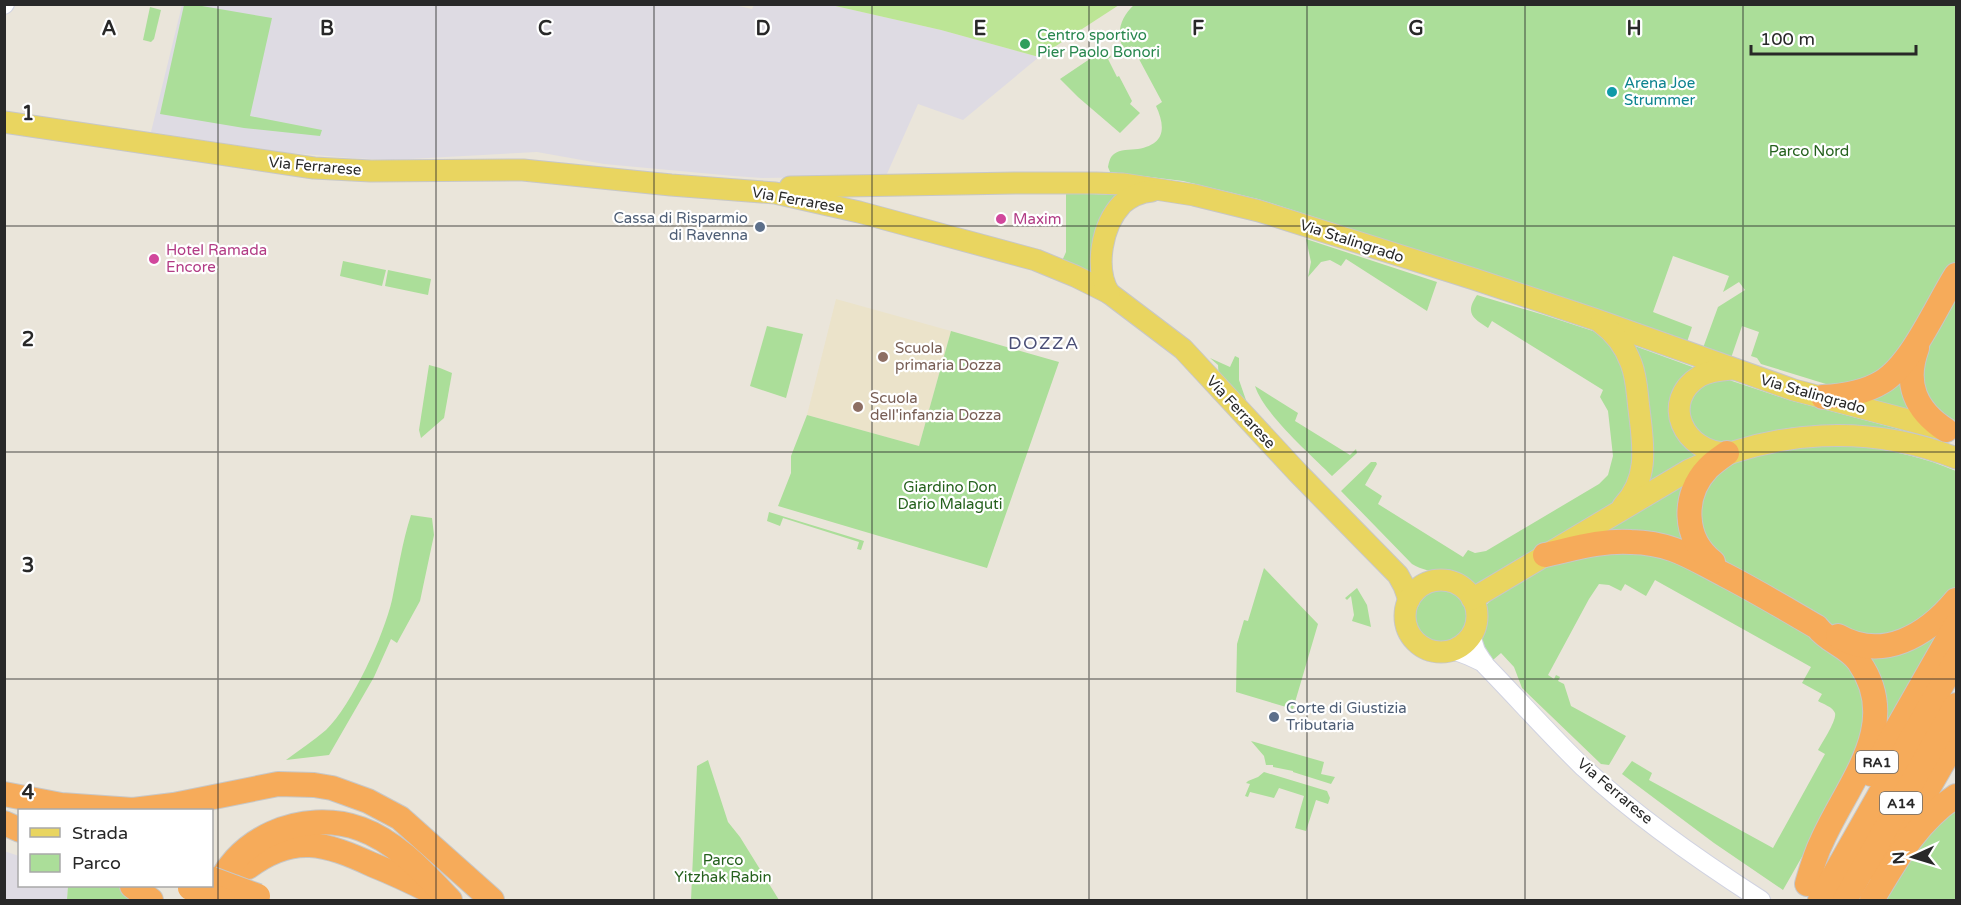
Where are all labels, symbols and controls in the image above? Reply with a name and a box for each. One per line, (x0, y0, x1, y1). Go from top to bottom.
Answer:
text: A (102, 17, 117, 41)
text: B (320, 17, 334, 41)
text: C (538, 17, 552, 41)
text: D (755, 17, 771, 41)
text: E (974, 17, 987, 41)
text: F (1192, 17, 1204, 41)
text: G (1408, 17, 1424, 41)
text: H (1626, 17, 1642, 41)
scale bar (1751, 18, 1916, 56)
place label: Centro sportivo Pier Paolo Bonori (1037, 26, 1160, 61)
text: 100 m (1760, 28, 1815, 50)
marker: Centro sportivo Pier Paolo Bonori (1018, 37, 1032, 51)
place label: Arena Joe Strummer (1624, 74, 1696, 109)
marker: Arena Joe Strummer (1605, 85, 1619, 99)
text: 1 (22, 102, 34, 126)
park label: Parco Nord (1769, 142, 1849, 160)
street label: Via Ferrarese (268, 153, 362, 179)
street label: Via Ferrarese (751, 183, 845, 217)
place label: Cassa di Risparmio di Ravenna (613, 209, 748, 244)
place label: Maxim (1013, 210, 1062, 228)
marker: Maxim (994, 212, 1008, 226)
street label: Via Stalingrado (1298, 216, 1406, 266)
marker: Cassa di Risparmio di Ravenna (753, 220, 767, 234)
place label: Hotel Ramada Encore (166, 241, 267, 276)
marker: Hotel Ramada Encore (147, 252, 161, 266)
text: 2 (22, 328, 34, 352)
district label: DOZZA (1008, 332, 1080, 354)
place label: Scuola primaria Dozza (895, 339, 1001, 374)
marker: Scuola primaria Dozza (876, 350, 890, 364)
street label: Via Stalingrado (1758, 370, 1868, 418)
street label: Via Ferrarese (1203, 372, 1279, 452)
place label: Scuola dell'infanzia Dozza (870, 389, 1002, 424)
marker: Scuola dell'infanzia Dozza (851, 400, 865, 414)
park label: Giardino Don Dario Malaguti (897, 478, 1003, 513)
text: 3 (22, 554, 34, 578)
place label: Corte di Giustizia Tributaria (1286, 699, 1407, 734)
marker: Corte di Giustizia Tributaria (1267, 710, 1281, 724)
road number: RA1 (1856, 751, 1898, 773)
street label: Via Ferrarese (1574, 754, 1656, 828)
text: 4 (22, 781, 35, 805)
road number: A14 (1880, 792, 1922, 814)
legend (18, 809, 213, 887)
text: Strada (72, 822, 128, 844)
north arrow (1883, 827, 1943, 887)
park label: Parco Yitzhak Rabin (674, 851, 772, 886)
text: N (1889, 851, 1909, 865)
text: Parco (72, 852, 121, 874)

